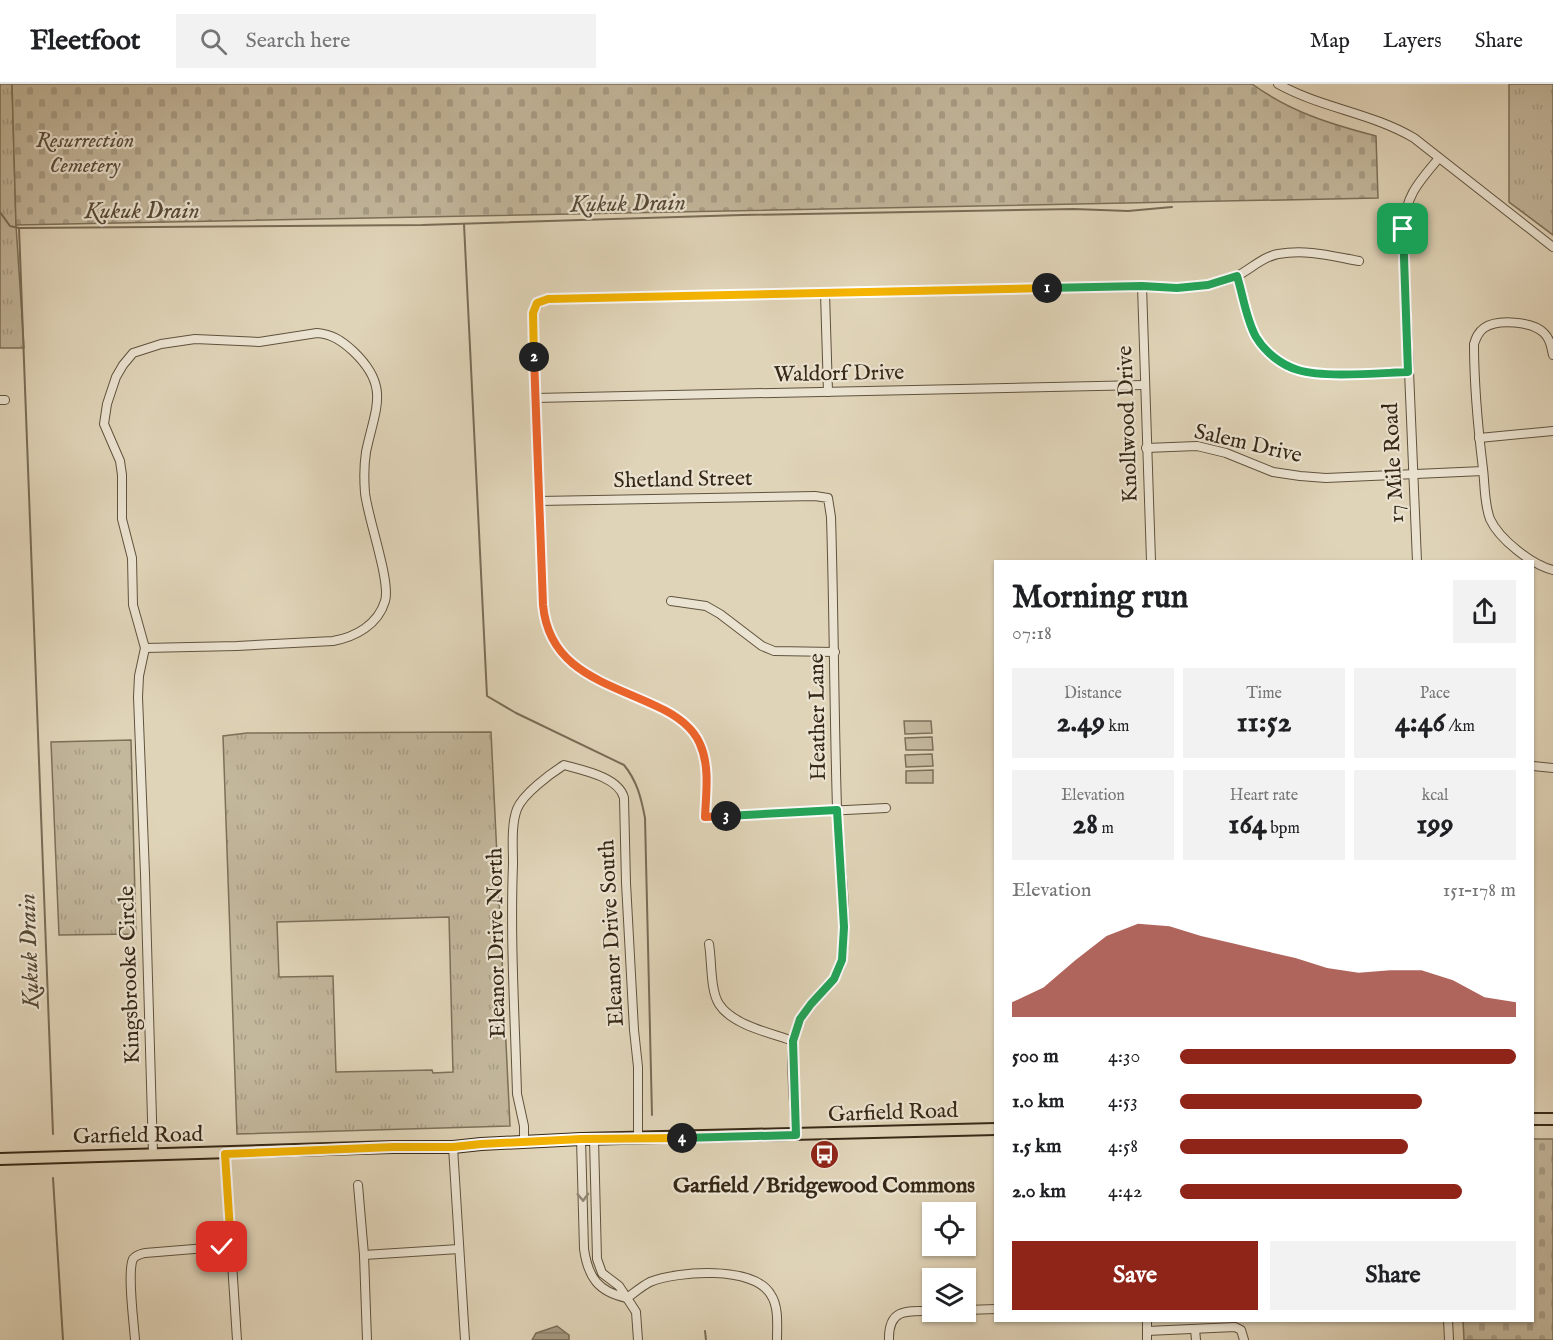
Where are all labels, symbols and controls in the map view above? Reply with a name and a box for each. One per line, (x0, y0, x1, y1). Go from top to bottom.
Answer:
search box (176, 14, 596, 68)
text: Fleetfoot (30, 24, 140, 59)
icon: search (197, 25, 230, 58)
text: Search here (245, 27, 350, 55)
text: Map (1310, 28, 1350, 55)
text: Layers (1383, 28, 1442, 55)
text: Share (1475, 28, 1523, 55)
park label: Resurrection Cemetery (36, 127, 134, 180)
water label: Kukuk Drain (569, 187, 686, 221)
water label: Kukuk Drain (83, 196, 200, 227)
pin (1377, 203, 1428, 254)
icon: arrive (1386, 212, 1419, 245)
pin: 1 (1032, 273, 1062, 303)
text: 1 (1044, 278, 1050, 298)
pin: 2 (519, 342, 549, 372)
street label: Knollwood Drive (1111, 345, 1145, 503)
text: 2 (530, 347, 538, 367)
street label: Waldorf Drive (773, 359, 905, 389)
street label: 17 Mile Road (1377, 402, 1411, 524)
street label: Salem Drive (1191, 418, 1305, 470)
street label: Shetland Street (613, 465, 753, 495)
text: Morning run (1012, 577, 1188, 619)
button: share (1453, 580, 1516, 643)
text: 07:18 (1012, 621, 1052, 646)
street label: Heather Lane (803, 653, 833, 781)
text: Distance (1064, 684, 1122, 704)
text: Time (1246, 684, 1282, 704)
text: Pace (1420, 684, 1450, 704)
text: 2.49 (1057, 704, 1105, 742)
text: 11:52 (1236, 704, 1292, 742)
text: 4:46 (1395, 704, 1445, 742)
text: km (1105, 717, 1129, 737)
text: /km (1445, 717, 1475, 737)
text: Elevation (1061, 786, 1125, 806)
text: Heart rate (1230, 786, 1298, 806)
text: kcal (1422, 786, 1448, 806)
pin: 3 (711, 801, 741, 831)
text: 3 (723, 806, 729, 826)
text: 28 (1072, 806, 1098, 844)
text: 164 (1228, 806, 1267, 844)
text: 199 (1416, 806, 1454, 844)
text: m (1098, 819, 1114, 839)
text: bpm (1267, 819, 1300, 839)
street label: Eleanor Drive South (593, 839, 631, 1027)
street label: Eleanor Drive North (481, 847, 513, 1039)
text: Elevation (1012, 878, 1091, 903)
text: 151–178 m (1443, 878, 1516, 903)
street label: Kingsbrooke Circle (113, 885, 147, 1065)
water label: Kukuk Drain (12, 893, 48, 1010)
text: 500 m (1012, 1044, 1059, 1069)
text: 4:30 (1108, 1044, 1140, 1069)
text: 1.0 km (1012, 1089, 1064, 1114)
text: 4:53 (1108, 1089, 1138, 1114)
street label: Garfield Road (827, 1097, 959, 1129)
street label: Garfield Road (73, 1121, 204, 1151)
pin: 4 (667, 1123, 697, 1153)
text: 4 (678, 1128, 686, 1148)
text: 1.5 km (1012, 1134, 1062, 1159)
text: 4:58 (1108, 1134, 1138, 1159)
bus stop icon: Garfield / Bridgewood Commons (808, 1138, 840, 1170)
place label: Garfield / Bridgewood Commons (673, 1172, 975, 1200)
text: 2.0 km (1012, 1179, 1066, 1204)
text: 4:42 (1108, 1179, 1142, 1204)
one-way arrow (577, 1193, 589, 1202)
map controls (922, 1202, 976, 1322)
button: locate (922, 1202, 976, 1256)
pin (196, 1221, 247, 1272)
icon: check (205, 1230, 238, 1263)
button: Save (1012, 1241, 1258, 1310)
button: Share (1270, 1241, 1516, 1310)
button: layers (922, 1268, 976, 1322)

